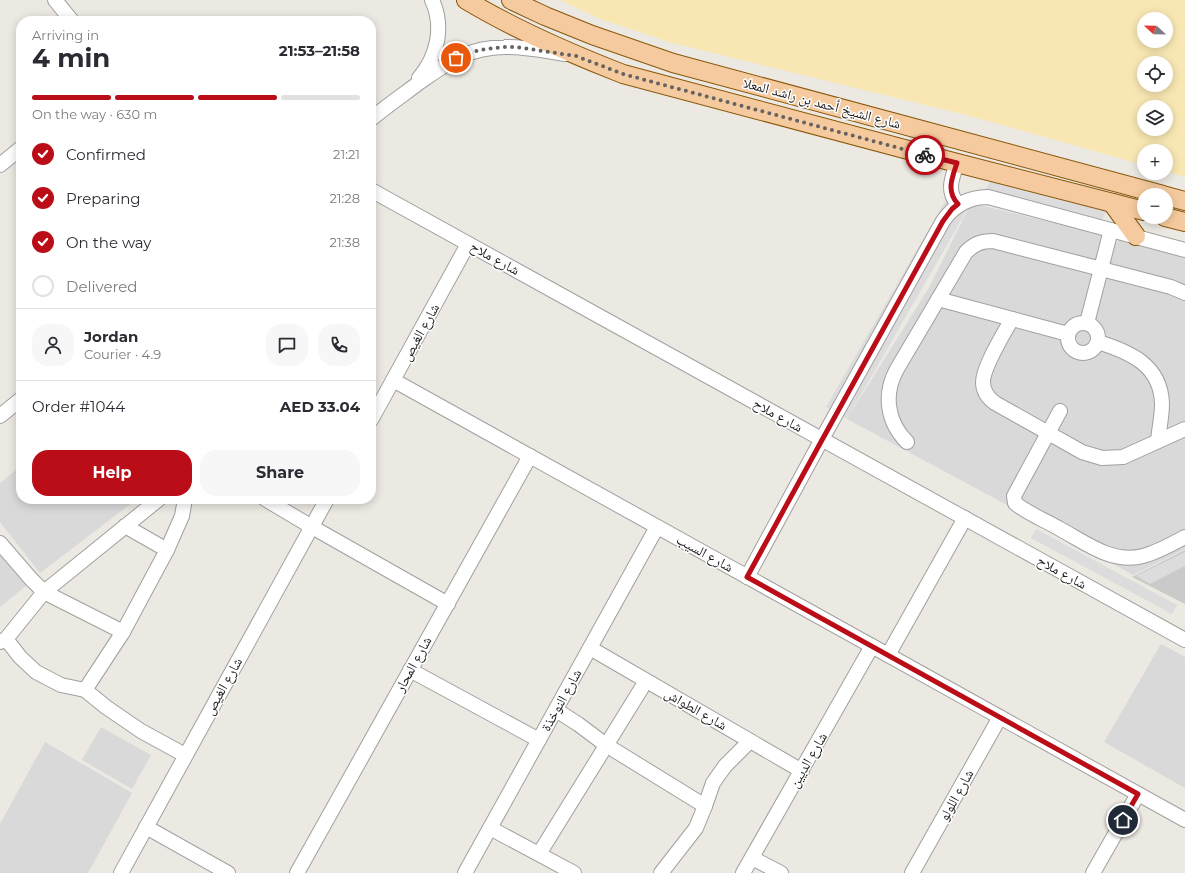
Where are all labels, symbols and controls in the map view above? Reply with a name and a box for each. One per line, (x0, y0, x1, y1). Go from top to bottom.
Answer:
north arrow (1137, 12, 1173, 48)
map controls (1137, 12, 1173, 224)
text: Arriving in (32, 27, 99, 43)
text: 21:53–21:58 (279, 41, 360, 60)
pin (439, 41, 473, 75)
text: 4 min (32, 42, 110, 74)
icon: bag (445, 47, 467, 69)
button: locate (1137, 56, 1173, 92)
street label: شارع الشيخ أحمد بن راشد المعلا (741, 73, 903, 134)
button: layers (1137, 100, 1173, 136)
text: On the way · 630 m (32, 106, 157, 122)
courier (905, 135, 945, 175)
icon: check (32, 143, 54, 165)
icon: bike (914, 144, 936, 166)
button: + (1137, 144, 1173, 180)
text: Confirmed (66, 145, 146, 164)
text: 21:21 (333, 146, 360, 162)
icon: check (32, 187, 54, 209)
button: − (1137, 188, 1173, 224)
text: Preparing (66, 189, 141, 208)
text: 21:28 (329, 190, 360, 206)
icon: check (32, 231, 54, 253)
text: On the way (66, 233, 151, 252)
text: 21:38 (330, 234, 360, 250)
street label: شارع ملاح (466, 237, 523, 280)
text: Delivered (66, 277, 138, 296)
street label: شارع الغيص (397, 300, 444, 364)
button: person (32, 324, 74, 366)
button: chat (266, 324, 308, 366)
button: phone (318, 324, 360, 366)
text: Jordan (84, 327, 138, 346)
text: Courier · 4.9 (84, 346, 161, 362)
street label: شارع ملاح (749, 394, 806, 437)
text: Order #1044 (32, 397, 125, 416)
text: AED 33.04 (280, 397, 360, 416)
button: Help (32, 450, 192, 496)
button: Share (200, 450, 360, 496)
street label: شارع السيب (673, 530, 737, 577)
street label: شارع ملاح (1033, 551, 1090, 594)
street label: شارع المحار (390, 633, 436, 696)
street label: شارع الغيص (200, 654, 247, 718)
street label: شارع النوخذة (537, 666, 586, 735)
street label: شارع الطواش (661, 684, 731, 735)
street label: شارع الديين (785, 729, 832, 792)
street label: شارع اللولو (935, 766, 978, 824)
pin (1106, 803, 1140, 837)
icon: home (1112, 809, 1134, 831)

